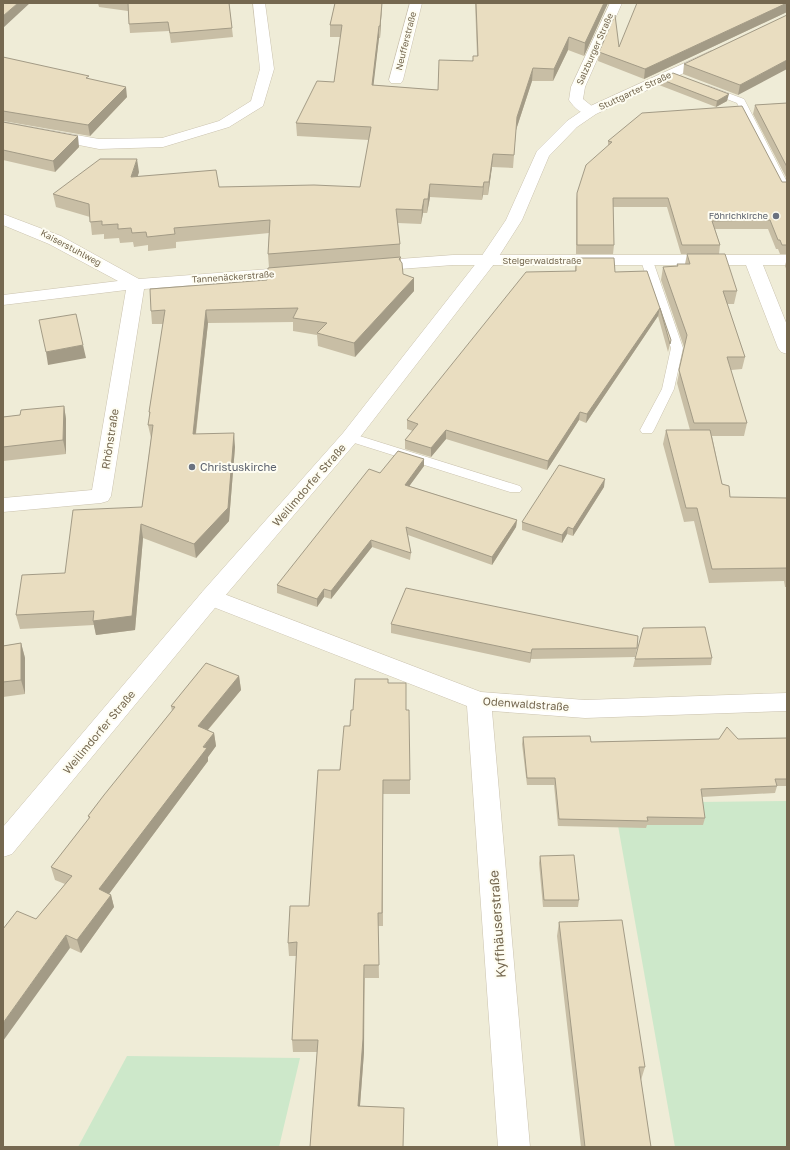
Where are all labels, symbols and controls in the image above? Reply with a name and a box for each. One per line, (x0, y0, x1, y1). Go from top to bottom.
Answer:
street label: Neufferstraße (393, 10, 418, 71)
street label: Salzburger Straße (574, 11, 615, 86)
street label: Stuttgarter Straße (597, 69, 673, 112)
place label: Föhrichkirche (709, 210, 768, 221)
marker: Föhrichkirche (771, 211, 781, 221)
street label: Kaiserstuhlweg (39, 227, 103, 268)
street label: Steigerwaldstraße (502, 255, 582, 266)
street label: Tannenäckerstraße (191, 268, 275, 285)
street label: Rhönstraße (98, 408, 121, 470)
street label: Weilimdorfer Straße (269, 441, 348, 529)
place label: Christuskirche (200, 460, 277, 473)
marker: Christuskirche (187, 462, 197, 472)
street label: Weilimdorfer Straße (60, 687, 137, 776)
street label: Odenwaldstraße (482, 694, 570, 713)
street label: Kyffhäuserstraße (485, 870, 509, 978)

